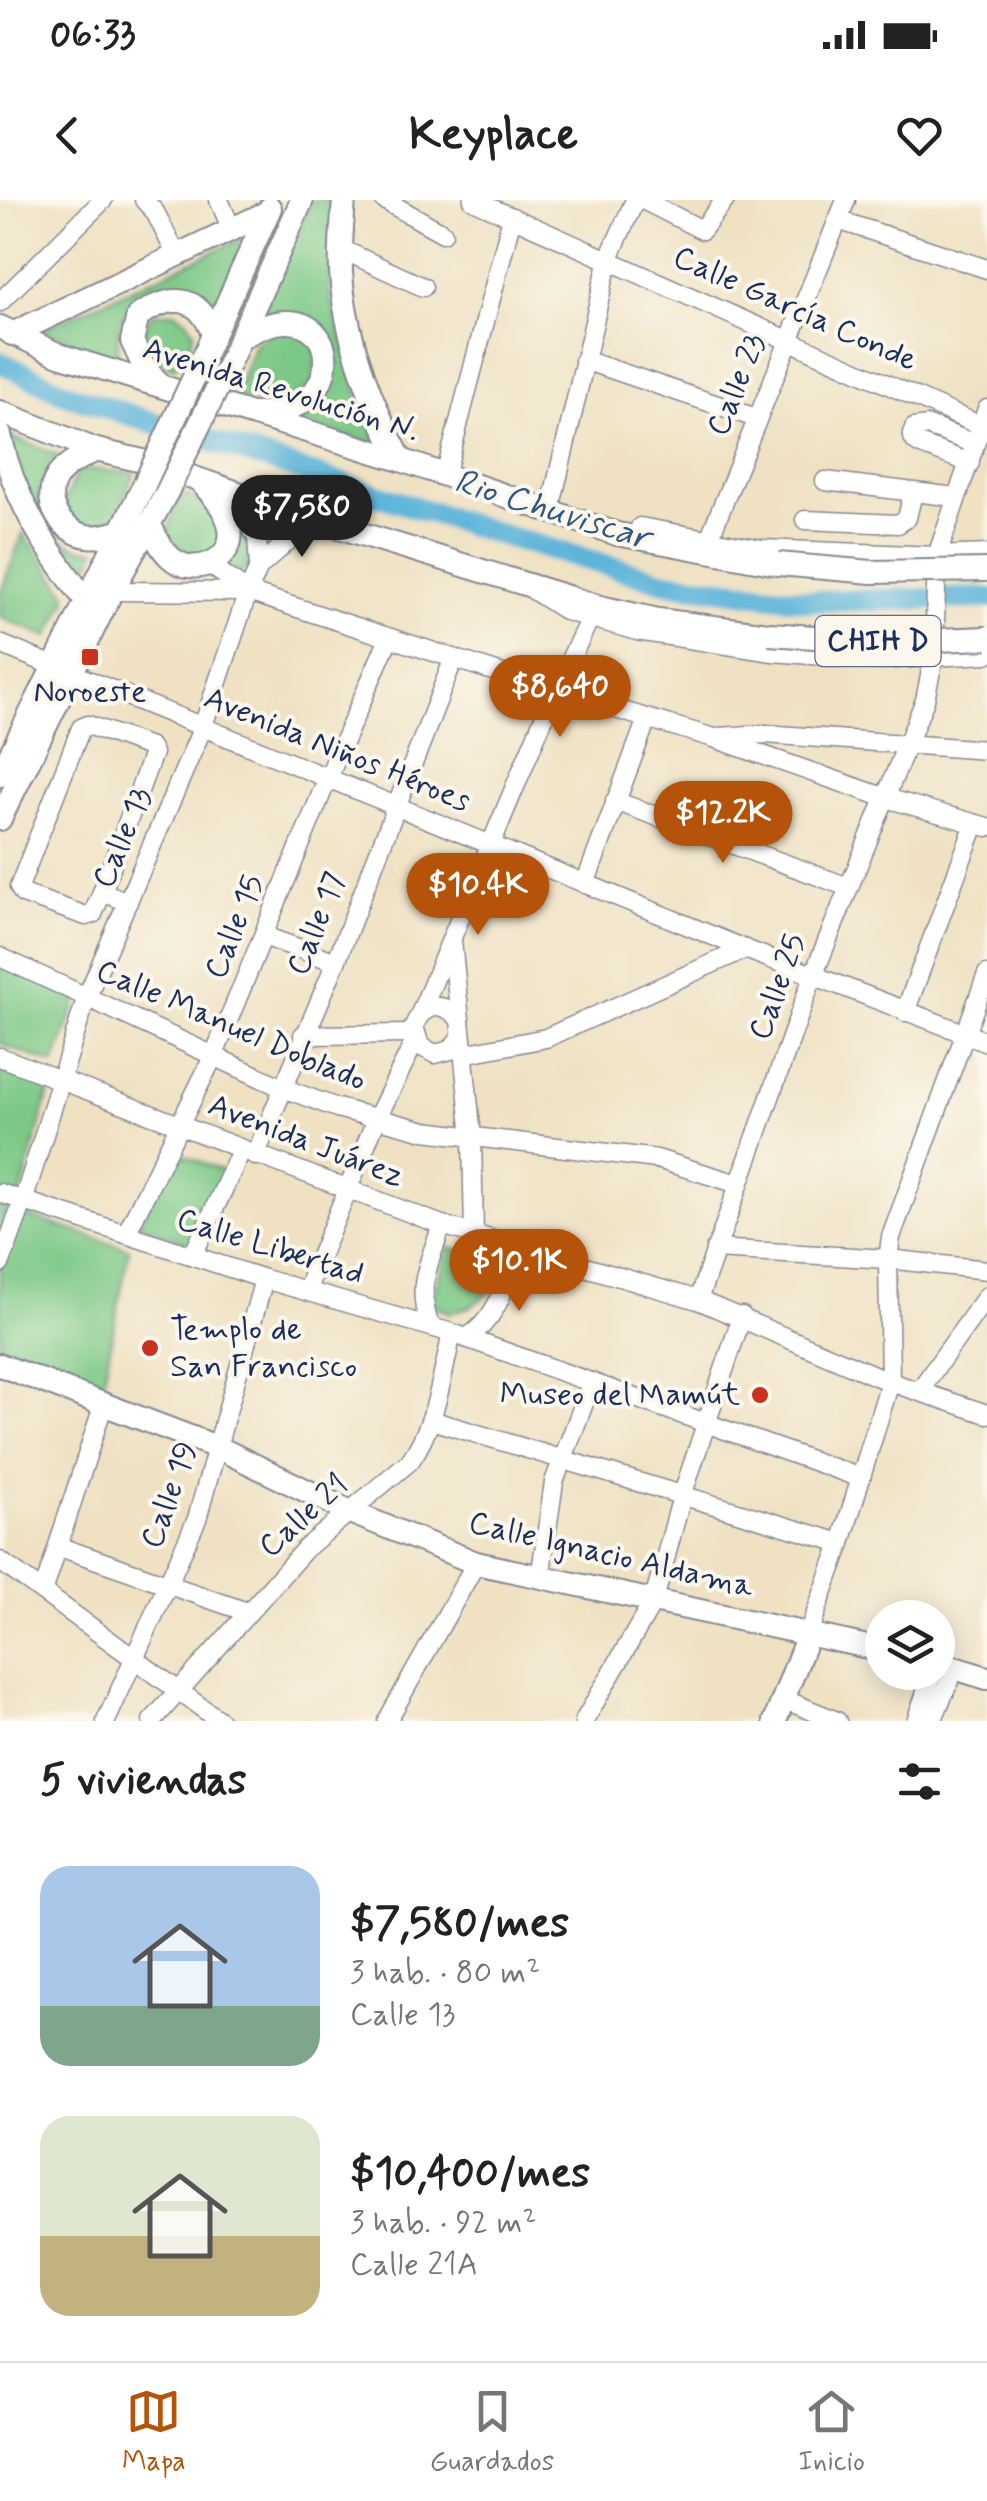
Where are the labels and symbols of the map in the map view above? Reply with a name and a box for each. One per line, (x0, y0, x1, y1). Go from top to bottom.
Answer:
street label: Calle García Conde (666, 236, 924, 382)
street label: Avenida Revolución N. (138, 328, 424, 452)
street label: Calle 23 (698, 328, 776, 442)
water label: Rio Chuviscar (449, 458, 660, 563)
pin: $7,580 (221, 475, 383, 560)
road number: CHIH D (816, 616, 940, 666)
marker: Noroeste (79, 646, 101, 668)
pin: $8,640 (479, 655, 641, 740)
place label: Noroeste (33, 671, 147, 713)
street label: Avenida Niños Héroes (198, 677, 476, 823)
street label: Calle 13 (83, 781, 163, 895)
pin: $12.2K (642, 781, 804, 866)
pin: $10.4K (397, 853, 559, 938)
street label: Calle 17 (277, 866, 357, 982)
street label: Calle 15 (195, 869, 275, 985)
street label: Calle 25 (739, 928, 817, 1046)
street label: Calle Manuel Doblado (90, 950, 372, 1102)
street label: Avenida Juárez (202, 1084, 410, 1198)
street label: Calle Libertad (171, 1199, 369, 1295)
pin: $10.1K (438, 1229, 600, 1314)
place label: Templo de San Francisco (170, 1309, 357, 1388)
marker: Templo de San Francisco (139, 1337, 161, 1359)
place label: Museo del Mamút (500, 1374, 740, 1416)
marker: Museo del Mamút (749, 1384, 771, 1406)
street label: Calle 19 (131, 1436, 209, 1554)
street label: Calle 21 (250, 1465, 358, 1567)
street label: Calle Ignacio Aldama (465, 1502, 758, 1608)

